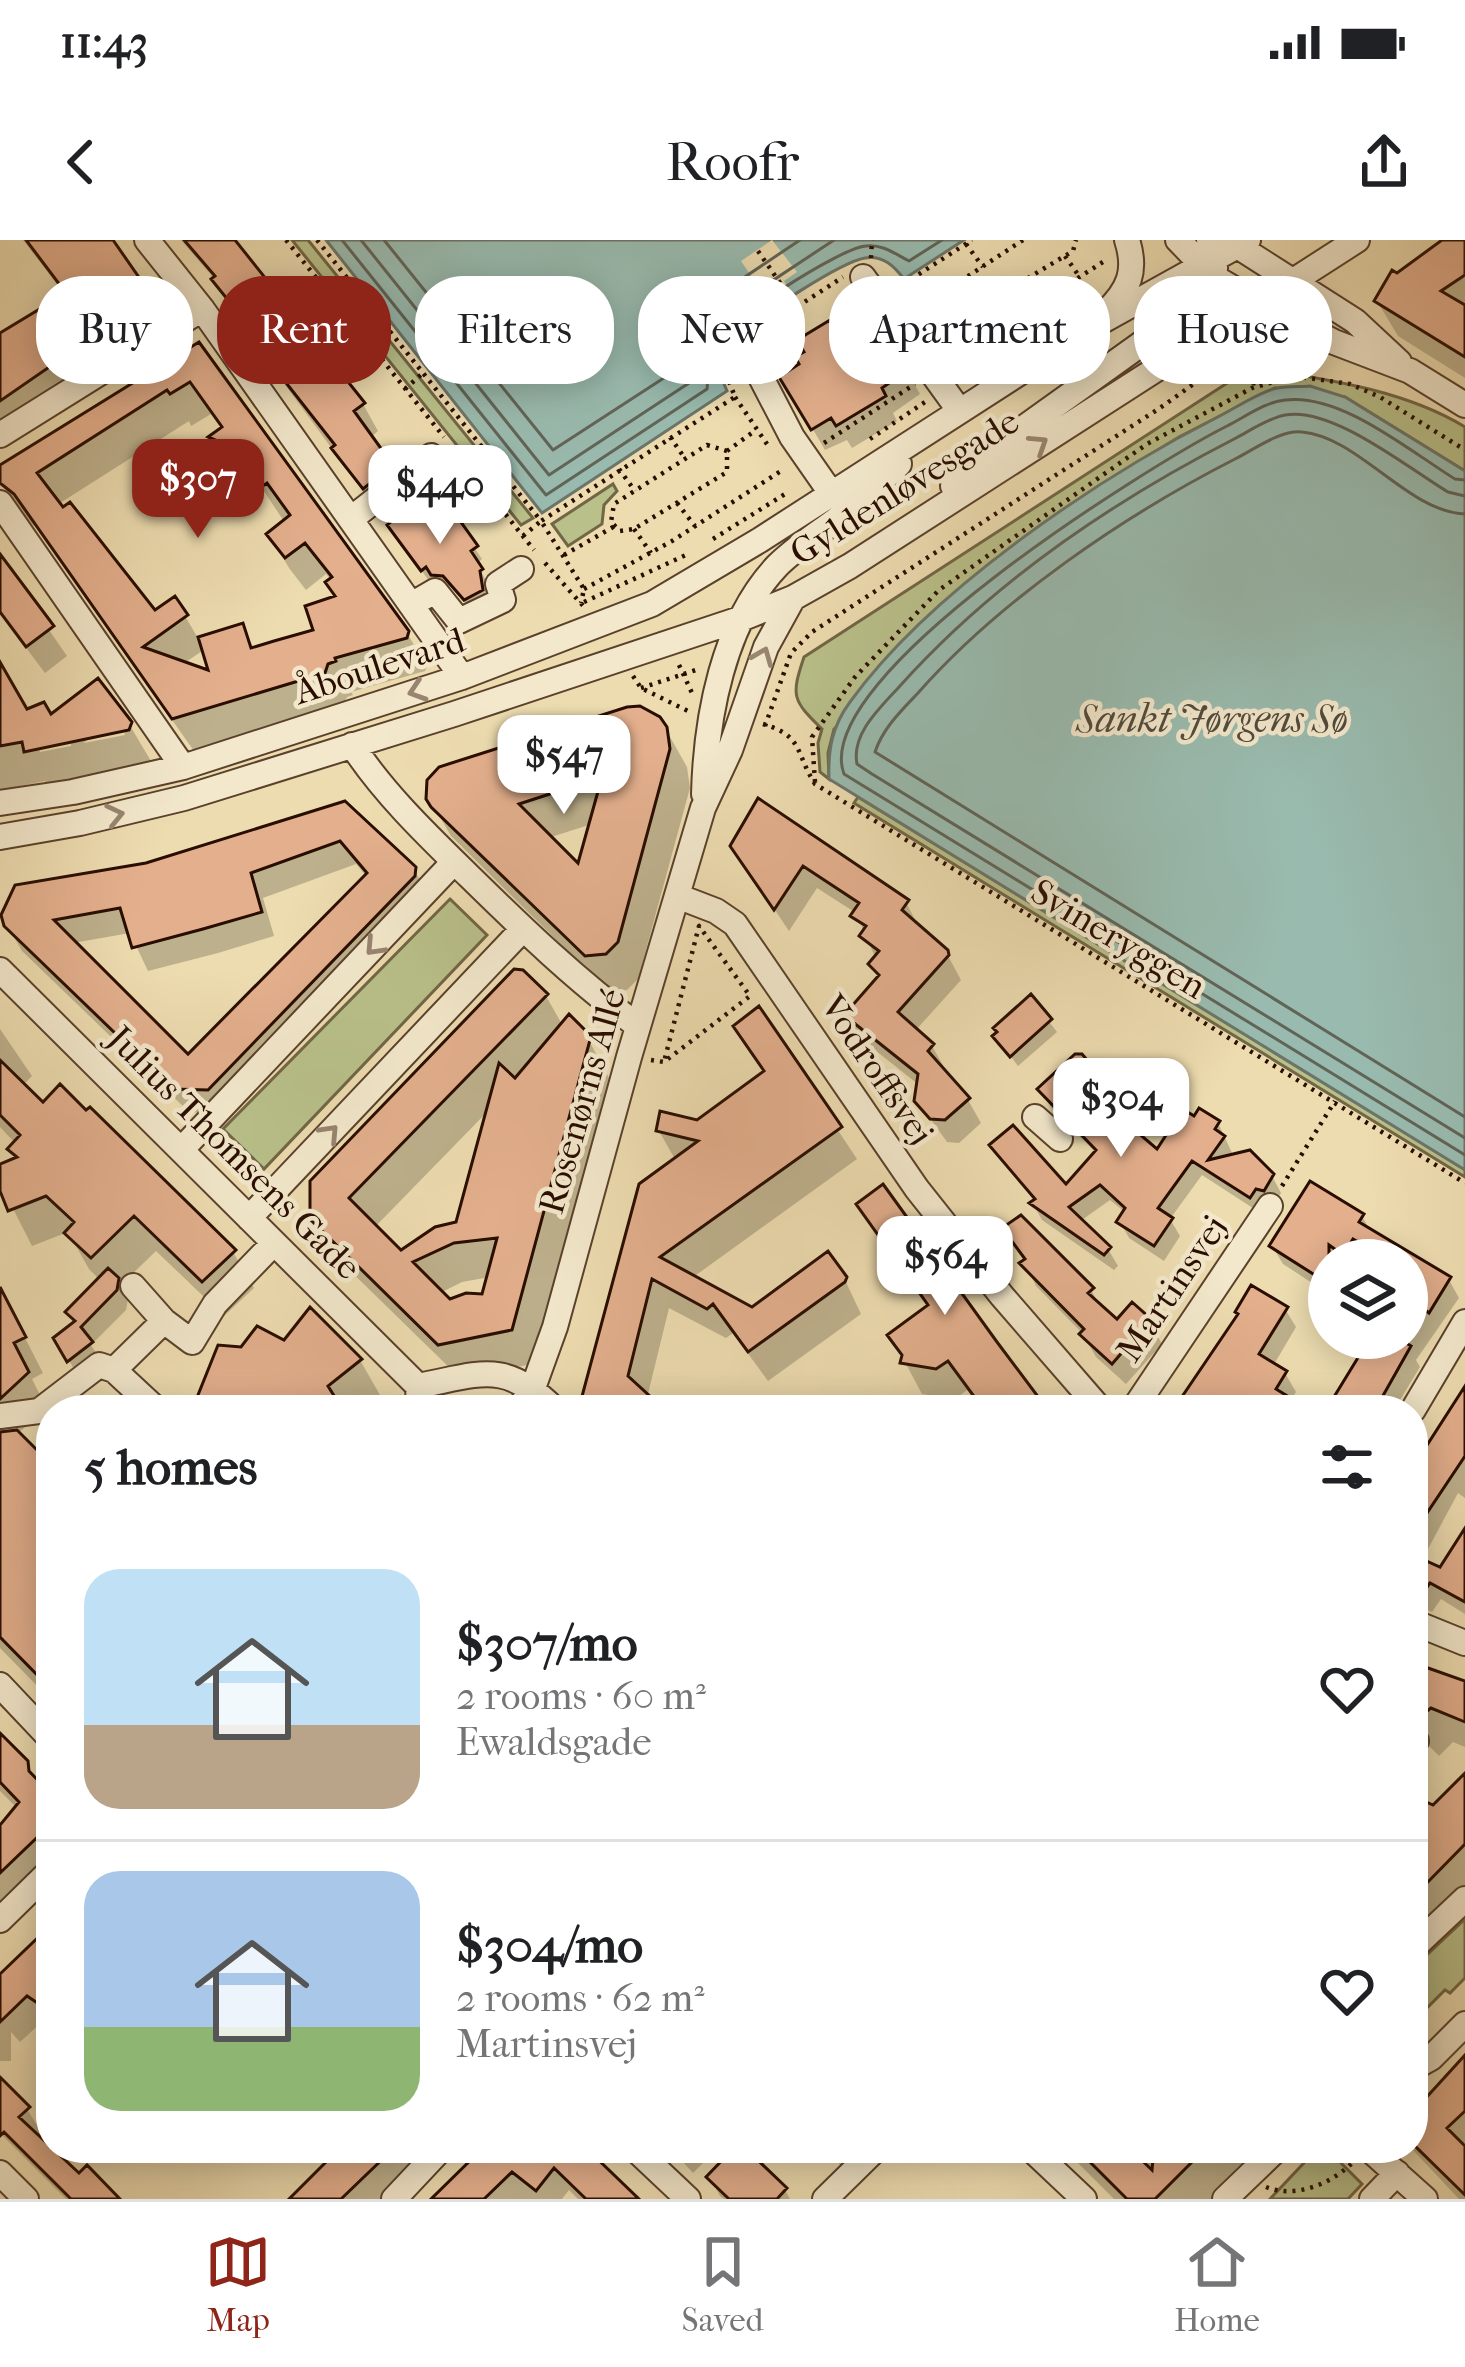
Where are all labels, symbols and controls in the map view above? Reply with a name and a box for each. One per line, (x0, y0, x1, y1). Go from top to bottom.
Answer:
text: 11:43 (60, 16, 148, 69)
icon: back (48, 129, 114, 195)
icon: share (1351, 129, 1417, 195)
text: Roofr (666, 131, 799, 194)
chip: Buy (36, 276, 193, 384)
chip: Rent (217, 276, 391, 384)
chip: Filters (415, 276, 614, 384)
chip: New (638, 276, 805, 384)
chip: Apartment (829, 276, 1110, 384)
chip: House (1134, 276, 1332, 384)
street label: Gyldenløvesgade (783, 400, 1026, 574)
one-way arrow (1025, 436, 1047, 458)
pin: $307 (127, 439, 269, 541)
pin: $440 (369, 445, 511, 547)
text: $307 (159, 455, 237, 501)
text: $440 (395, 461, 485, 507)
street label: Åboulevard (287, 619, 470, 714)
one-way arrow (749, 647, 773, 668)
one-way arrow (407, 677, 428, 702)
water label: Sankt Jørgens Sø (1075, 696, 1348, 742)
pin: $547 (493, 715, 635, 817)
text: $547 (524, 731, 604, 777)
one-way arrow (104, 804, 124, 829)
street label: Svineryggen (1024, 870, 1214, 1007)
one-way arrow (366, 933, 388, 955)
street label: Rosenørns Allé (530, 984, 634, 1218)
street label: Vodroffsvej (811, 986, 942, 1152)
street label: Julius Thomsens Gade (97, 1015, 370, 1288)
pin: $304 (1050, 1058, 1192, 1160)
text: $304 (1080, 1074, 1162, 1120)
one-way arrow (316, 1125, 338, 1147)
street label: Martinsvej (1108, 1208, 1236, 1370)
pin: $564 (874, 1216, 1016, 1318)
text: $564 (904, 1232, 986, 1278)
map controls (1308, 1239, 1428, 1359)
button: layers (1308, 1239, 1428, 1359)
icon: filters (1314, 1434, 1380, 1500)
text: 5 homes (84, 1437, 257, 1497)
text: $307/mo (456, 1613, 638, 1673)
icon: home (180, 1617, 324, 1761)
icon: heart (1314, 1656, 1380, 1722)
text: 2 rooms · 60 m² (456, 1673, 706, 1719)
text: Ewaldsgade (456, 1719, 651, 1765)
text: $304/mo (456, 1915, 643, 1975)
icon: home (180, 1919, 324, 2063)
icon: heart (1314, 1958, 1380, 2024)
text: 2 rooms · 62 m² (456, 1975, 705, 2021)
text: Martinsvej (456, 2021, 637, 2067)
tab: Map (205, 2229, 271, 2340)
tab: Saved (682, 2229, 763, 2340)
tab: Home (1174, 2229, 1260, 2340)

